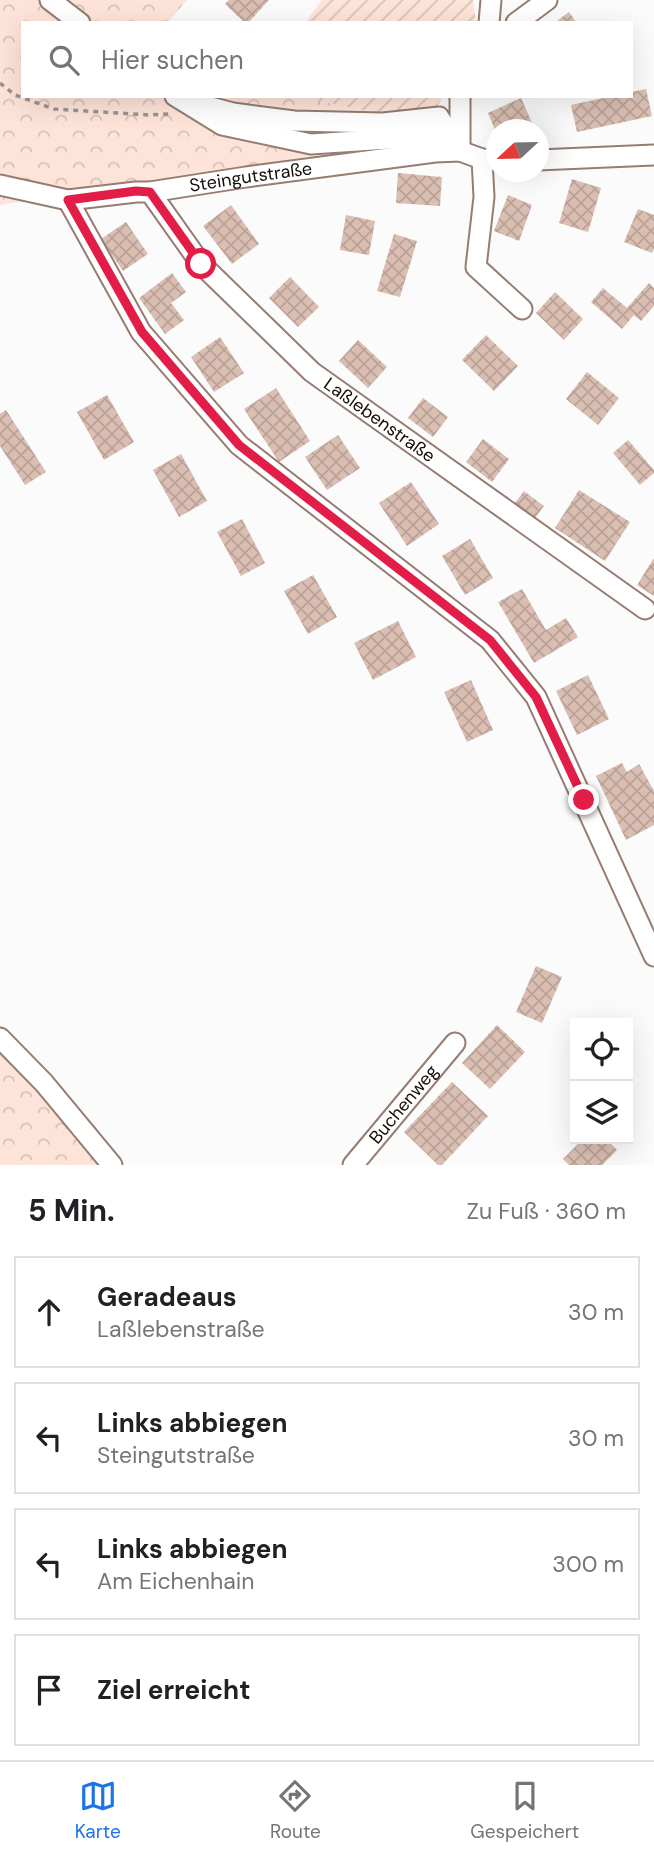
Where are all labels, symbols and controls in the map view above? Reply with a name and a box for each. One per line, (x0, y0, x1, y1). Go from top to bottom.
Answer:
search box (21, 21, 633, 98)
icon: search (45, 41, 83, 79)
text: Hier suchen (101, 43, 244, 77)
north arrow (486, 119, 549, 182)
street label: Steingutstraße (188, 156, 314, 198)
route start (185, 248, 216, 279)
street label: Laßlebenstraße (319, 372, 440, 468)
route end (568, 784, 599, 815)
map controls (570, 1018, 633, 1144)
button: locate (570, 1018, 633, 1081)
street label: Buchenweg (364, 1060, 444, 1149)
button: layers (570, 1081, 633, 1144)
text: 5 Min. (28, 1191, 115, 1230)
text: Zu Fuß · 360 m (466, 1196, 626, 1226)
text: Geradeaus (97, 1280, 237, 1314)
icon: ahead (30, 1293, 68, 1331)
text: 30 m (568, 1297, 624, 1327)
text: Laßlebenstraße (97, 1314, 265, 1344)
text: Links abbiegen (97, 1406, 287, 1440)
icon: left (30, 1419, 68, 1457)
text: 30 m (568, 1423, 624, 1453)
text: Steingutstraße (97, 1440, 255, 1470)
text: Links abbiegen (97, 1532, 287, 1566)
icon: left (30, 1545, 68, 1583)
text: 300 m (552, 1549, 624, 1579)
text: Am Eichenhain (97, 1566, 255, 1596)
icon: arrive (30, 1671, 68, 1709)
text: Ziel erreicht (97, 1673, 250, 1707)
tab: Karte (75, 1777, 121, 1844)
tab: Route (270, 1777, 321, 1844)
tab: Gespeichert (470, 1777, 579, 1844)

